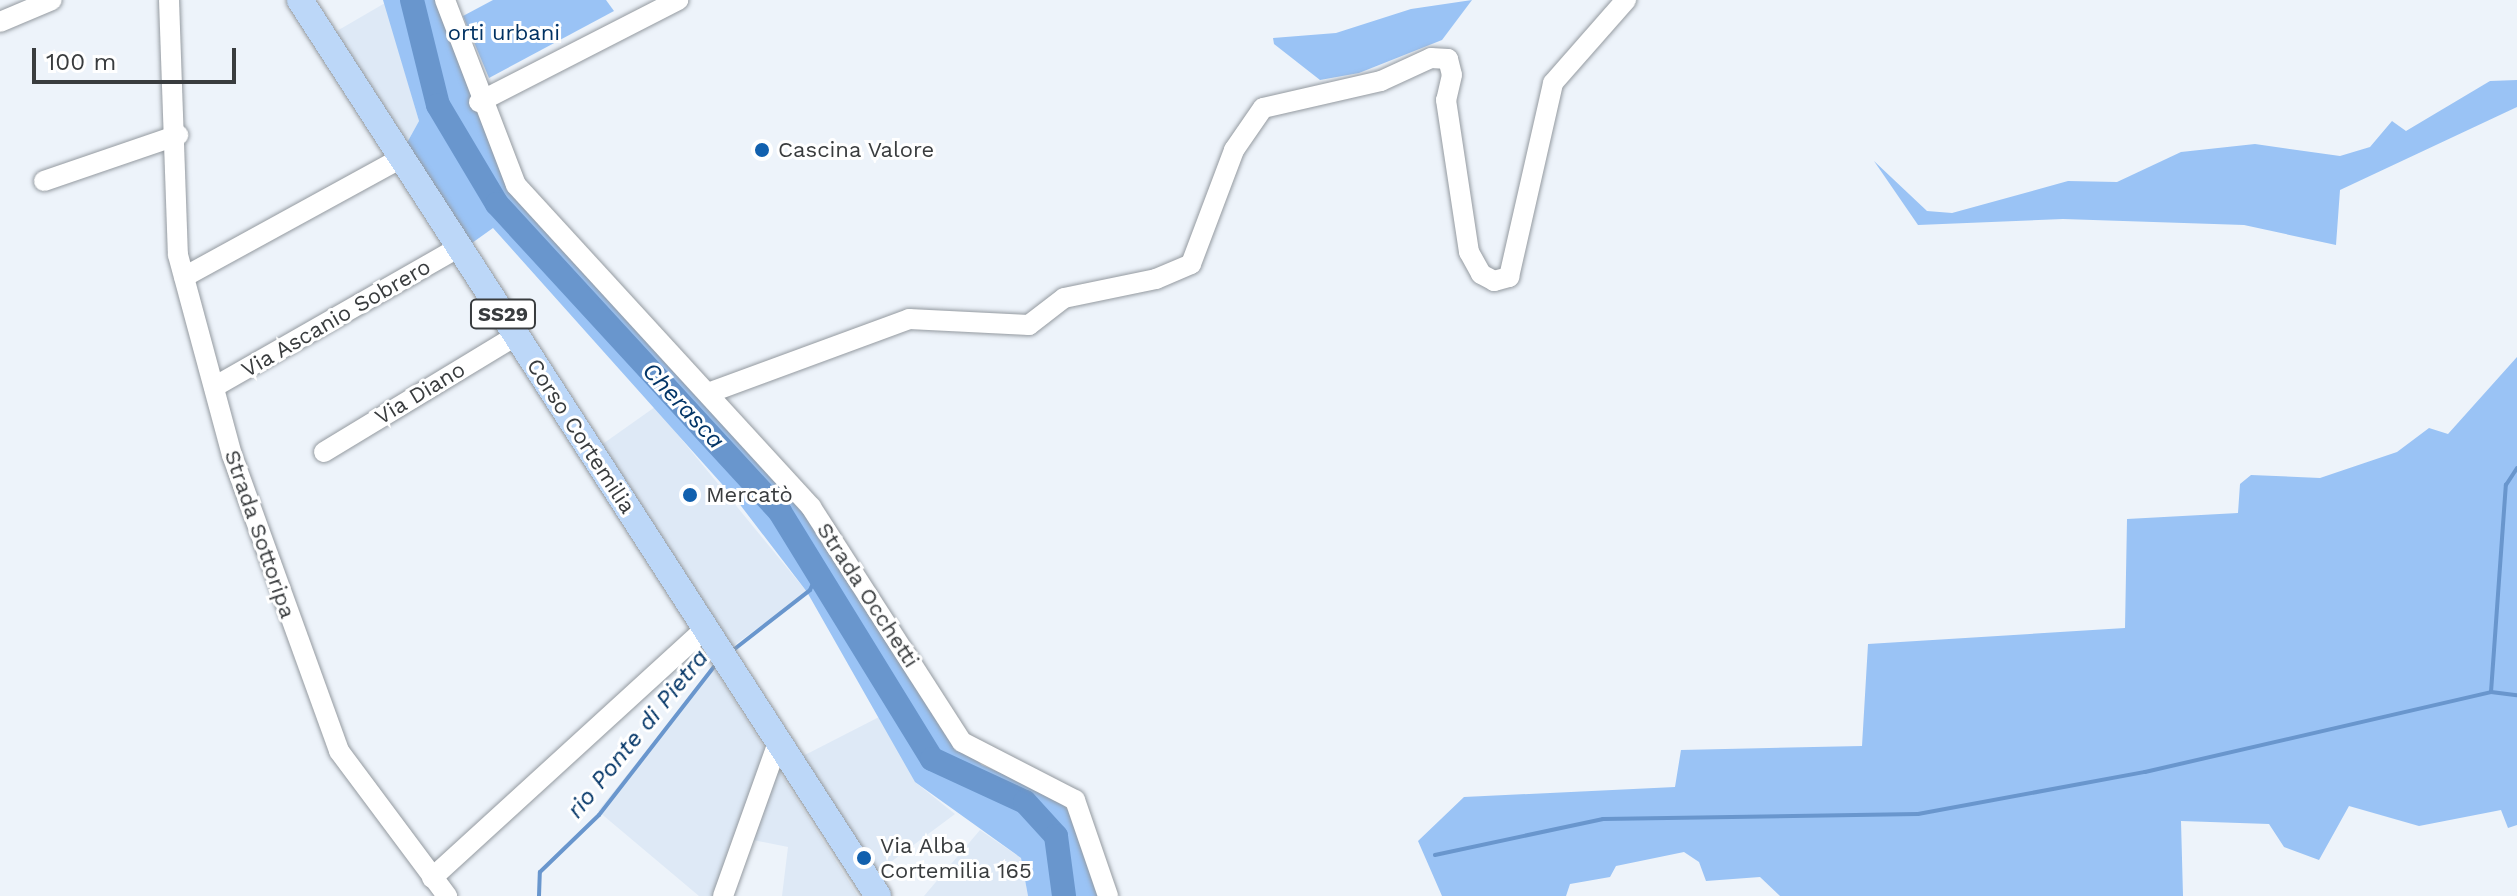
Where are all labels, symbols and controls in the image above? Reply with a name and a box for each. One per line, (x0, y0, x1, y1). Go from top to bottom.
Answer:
park label: orti urbani (448, 20, 560, 46)
scale bar (36, 32, 240, 82)
text: 100 m (46, 48, 116, 76)
place label: Cascina Valore (778, 137, 936, 163)
marker: Cascina Valore (753, 141, 771, 159)
street label: Via Ascanio Sobrero (236, 253, 436, 383)
road number: SS29 (469, 298, 537, 330)
street label: Corso Cortemilia (521, 354, 641, 518)
street label: Via Diano (370, 356, 470, 430)
water label: Cherasca (636, 357, 730, 455)
street label: Strada Sottoripa (219, 446, 301, 622)
place label: Mercatò (706, 482, 793, 508)
marker: Mercatò (681, 486, 699, 504)
street label: Strada Occhetti (811, 517, 925, 673)
water label: rio Ponte di Pietra (561, 644, 715, 824)
place label: Via Alba Cortemilia 165 (880, 832, 1033, 884)
marker: Via Alba Cortemilia 165 (855, 849, 873, 867)

